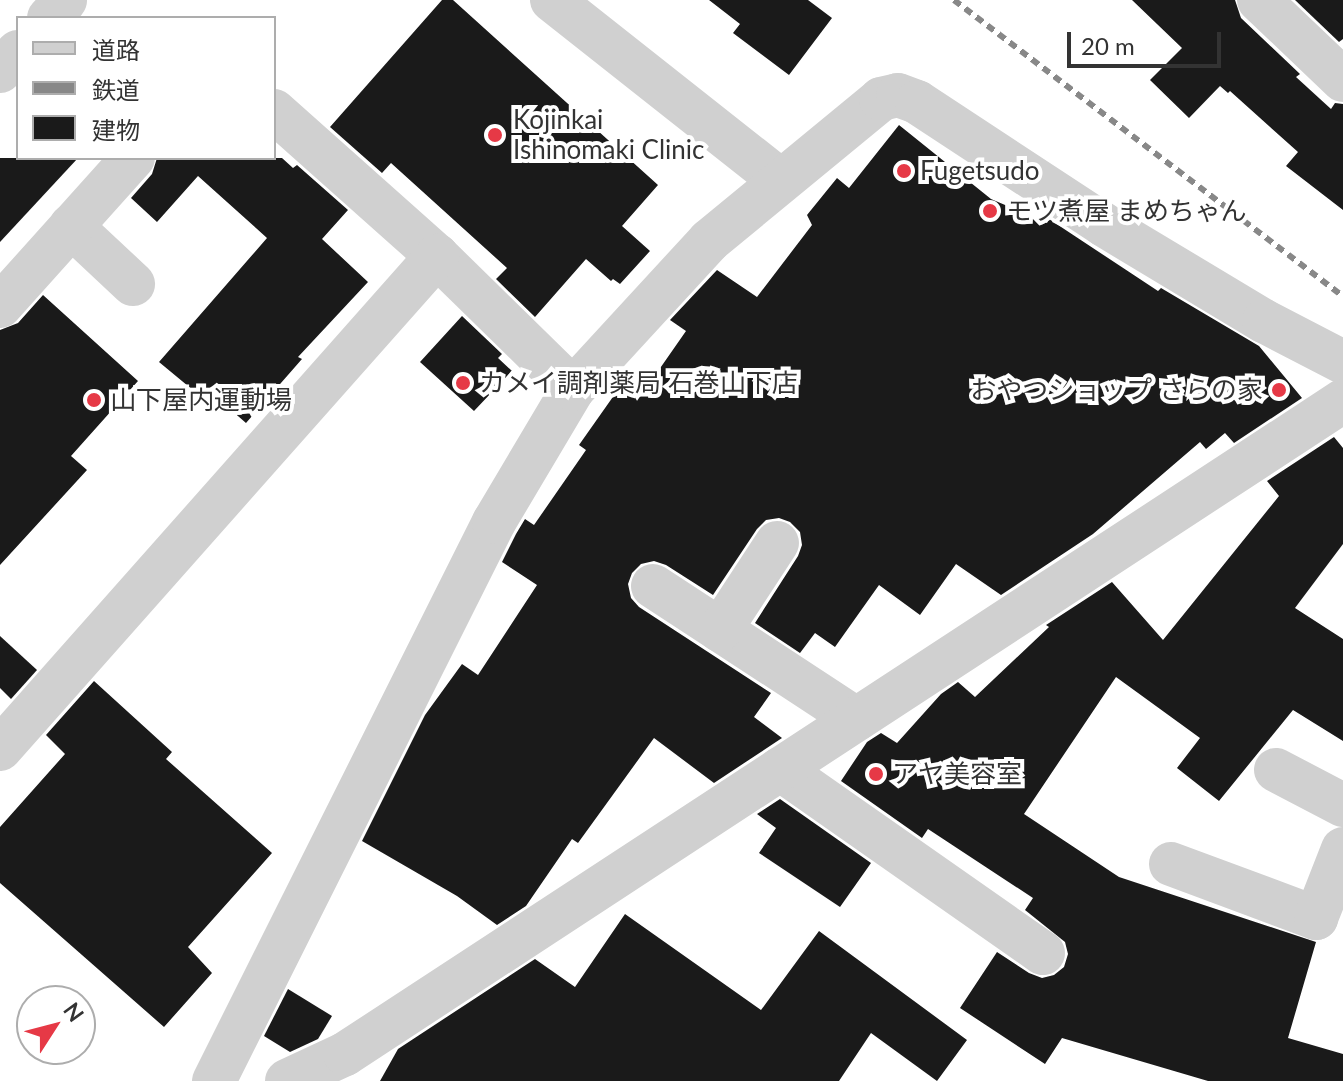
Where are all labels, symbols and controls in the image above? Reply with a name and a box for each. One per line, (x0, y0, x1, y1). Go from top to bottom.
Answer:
legend (16, 16, 276, 160)
scale bar (1071, 16, 1225, 66)
text: 20 m (1081, 31, 1135, 60)
text: 道路 (92, 35, 140, 64)
text: 鉄道 (92, 75, 140, 104)
place label: Kojinkai Ishinomaki Clinic (513, 104, 704, 166)
text: 建物 (92, 115, 140, 144)
marker: Kojinkai Ishinomaki Clinic (484, 124, 506, 146)
place label: Fugetsudo (920, 155, 1040, 187)
marker: Fugetsudo (895, 162, 913, 180)
place label: モツ煮屋 まめちゃん (1006, 195, 1247, 227)
marker: モツ煮屋 まめちゃん (981, 202, 999, 220)
place label: カメイ調剤薬局 石巻山下店 (479, 367, 798, 399)
marker: カメイ調剤薬局 石巻山下店 (454, 374, 472, 392)
place label: おやつショップ さらの家 (970, 374, 1263, 406)
marker: おやつショップ さらの家 (1270, 381, 1288, 399)
place label: 山下屋内運動場 (110, 384, 292, 416)
marker: 山下屋内運動場 (85, 391, 103, 409)
place label: アヤ美容室 (892, 758, 1022, 790)
marker: アヤ美容室 (867, 765, 885, 783)
north arrow (16, 985, 96, 1065)
text: N (58, 997, 90, 1027)

